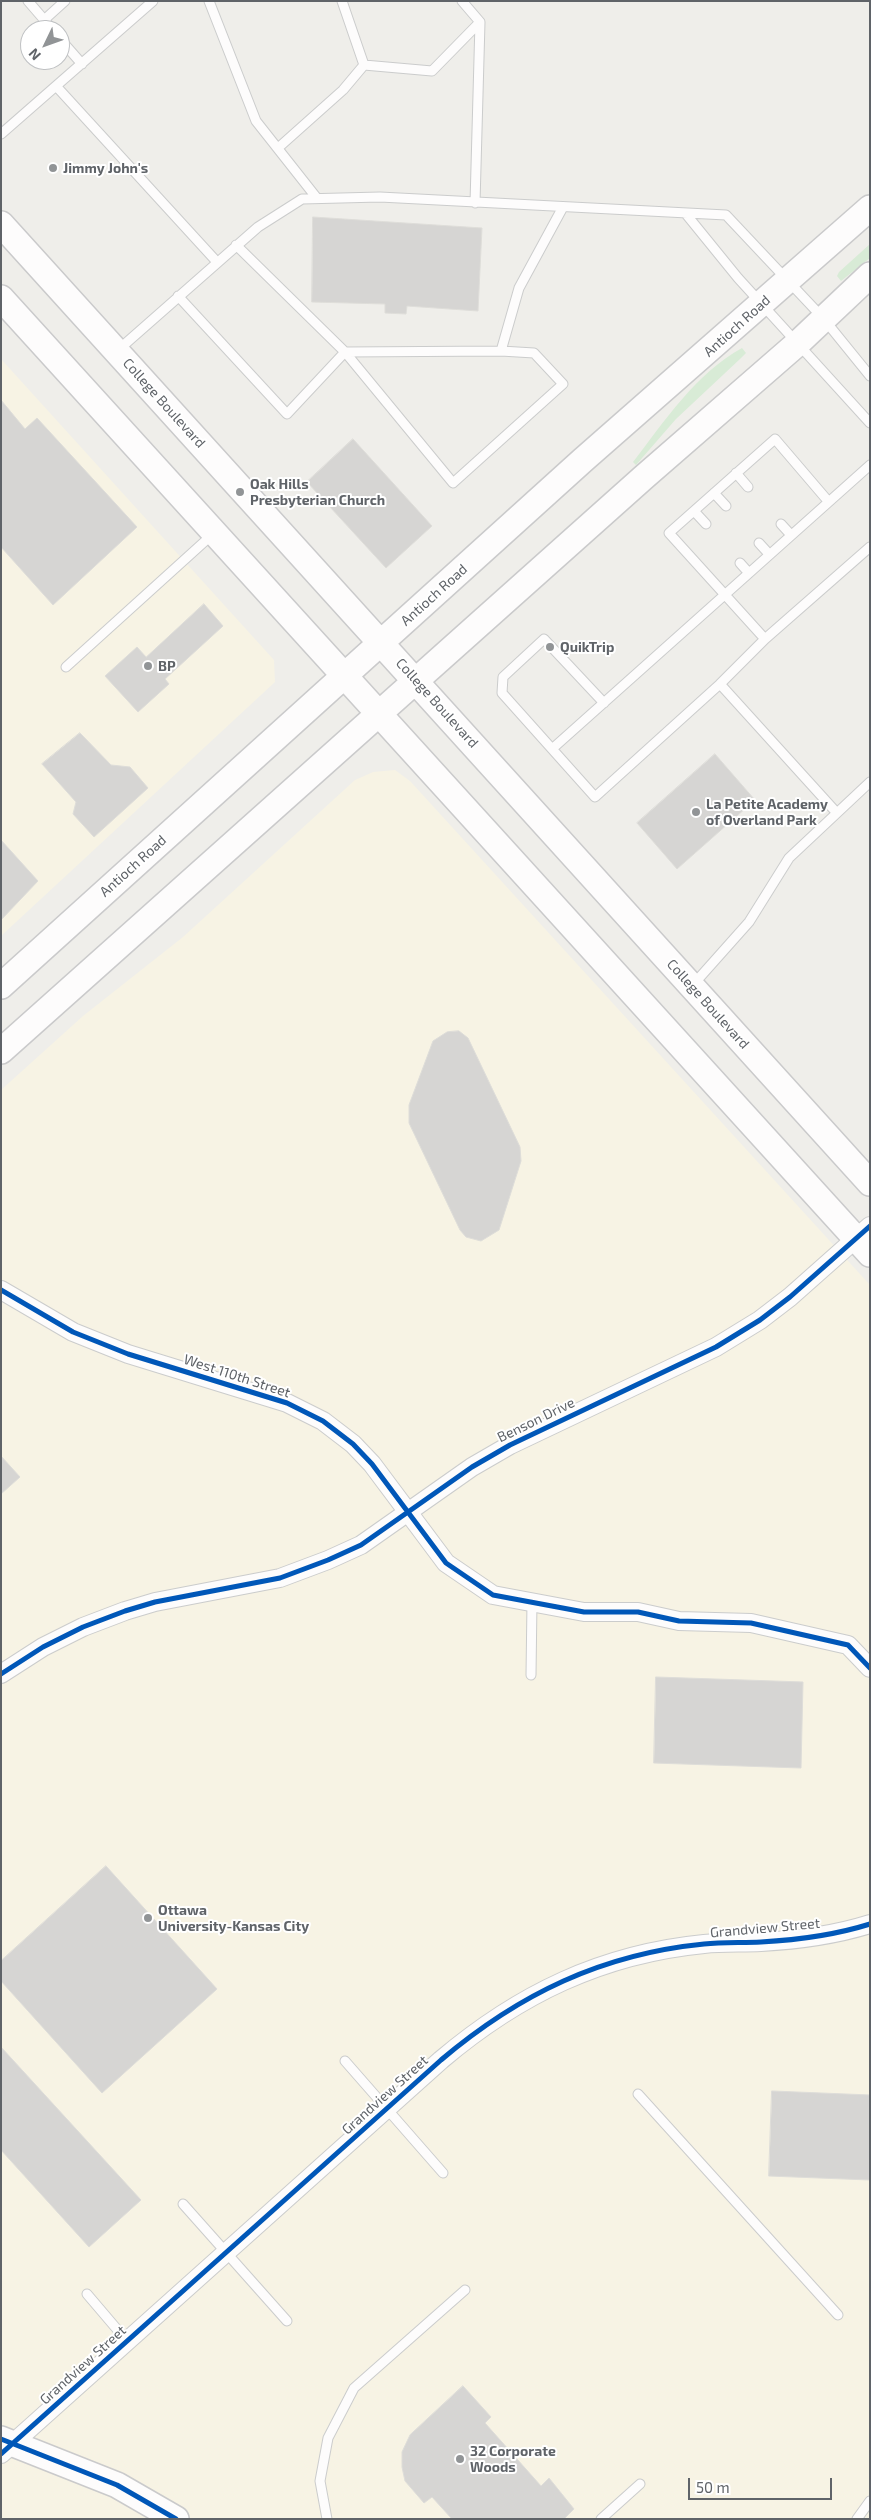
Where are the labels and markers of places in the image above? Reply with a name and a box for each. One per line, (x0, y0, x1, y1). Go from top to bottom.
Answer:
place label: Jimmy John's (63, 160, 148, 176)
marker: Jimmy John's (47, 162, 59, 174)
place label: Oak Hills Presbyterian Church (250, 476, 385, 508)
marker: Oak Hills Presbyterian Church (234, 486, 246, 498)
place label: QuikTrip (560, 639, 614, 655)
marker: QuikTrip (544, 641, 556, 653)
place label: BP (158, 658, 176, 674)
marker: BP (142, 660, 154, 672)
place label: La Petite Academy of Overland Park (706, 796, 828, 829)
marker: La Petite Academy of Overland Park (690, 806, 702, 818)
place label: Ottawa University-Kansas City (158, 1902, 309, 1934)
marker: Ottawa University-Kansas City (142, 1912, 154, 1924)
place label: 32 Corporate Woods (470, 2443, 556, 2476)
marker: 32 Corporate Woods (454, 2453, 466, 2465)

